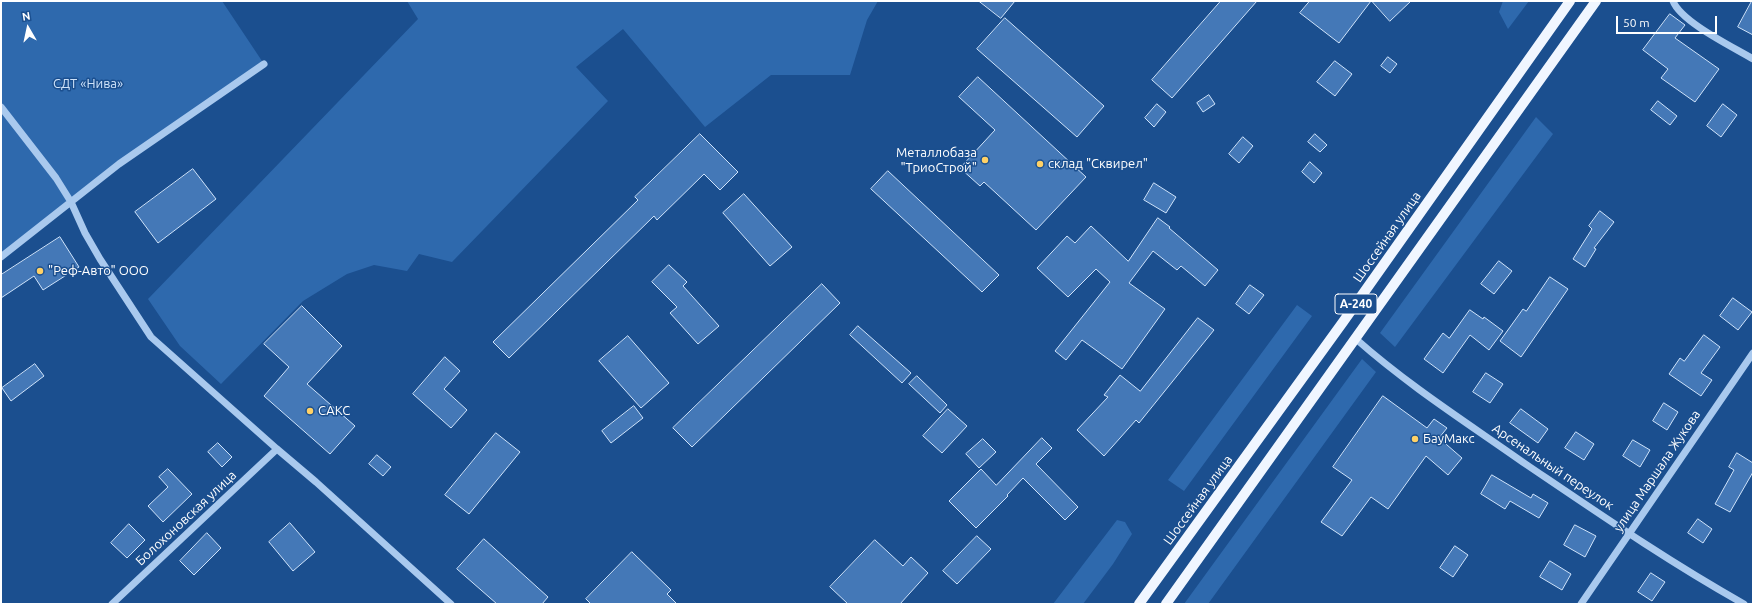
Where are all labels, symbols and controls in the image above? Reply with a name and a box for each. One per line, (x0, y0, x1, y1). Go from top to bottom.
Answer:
north arrow (8, 8, 48, 48)
scale bar (1618, 8, 1719, 34)
text: N (21, 10, 31, 23)
text: 50 m (1623, 16, 1650, 29)
park label: СДТ «Нива» (53, 76, 123, 92)
place label: Металлобаза "ТриоСтрой" (896, 145, 977, 176)
marker: Металлобаза "ТриоСтрой" (980, 155, 990, 165)
place label: склад "Сквирел" (1048, 156, 1148, 172)
marker: склад "Сквирел" (1035, 159, 1045, 169)
street label: Шоссейная улица (1350, 189, 1424, 285)
place label: "Реф-Авто" ООО (48, 263, 149, 279)
marker: "Реф-Авто" ООО (35, 266, 45, 276)
road number: А-240 (1335, 294, 1377, 314)
place label: САКС (318, 403, 350, 419)
marker: САКС (305, 406, 315, 416)
street label: улица Маршала Жукова (1610, 407, 1704, 535)
street label: Арсенальный переулок (1489, 420, 1617, 514)
place label: БауМакс (1423, 431, 1474, 447)
marker: БауМакс (1410, 434, 1420, 444)
street label: Шоссейная улица (1160, 452, 1236, 548)
street label: Болохоновская улица (132, 467, 240, 569)

